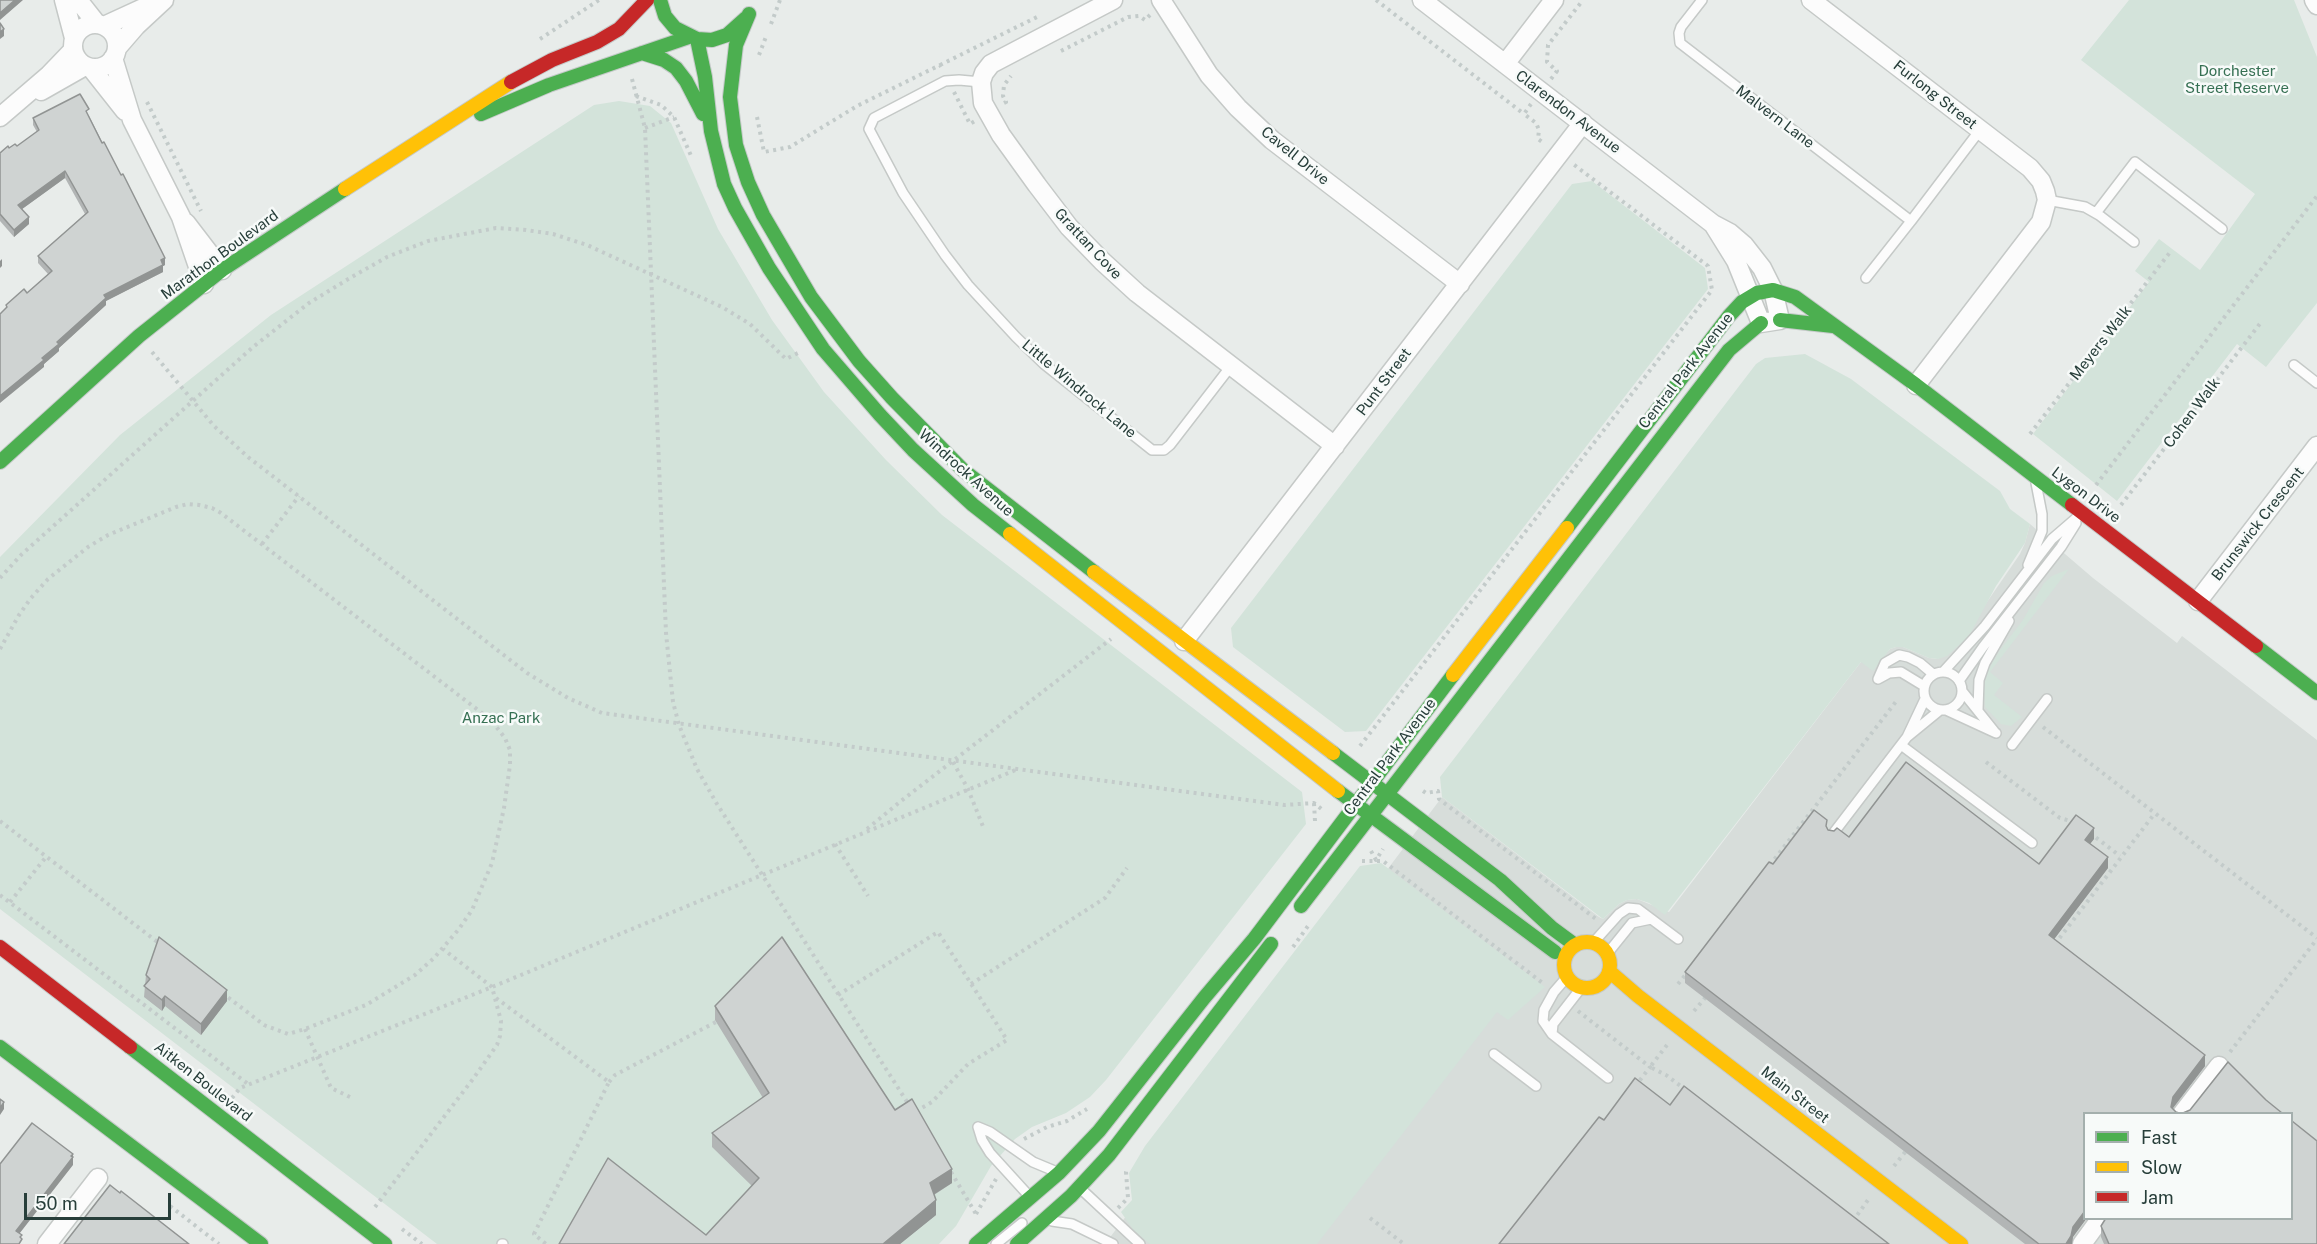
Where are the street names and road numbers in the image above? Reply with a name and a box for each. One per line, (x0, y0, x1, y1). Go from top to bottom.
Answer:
street label: Furlong Street (1889, 57, 1981, 133)
street label: Clarendon Avenue (1512, 67, 1624, 157)
street label: Malvern Lane (1732, 82, 1818, 152)
street label: Cavell Drive (1257, 123, 1333, 189)
street label: Grattan Cove (1051, 205, 1125, 283)
street label: Marathon Boulevard (158, 206, 282, 304)
street label: Meyers Walk (2066, 302, 2136, 384)
street label: Central Park Avenue (1635, 309, 1737, 433)
street label: Little Windrock Lane (1018, 336, 1140, 442)
street label: Punt Street (1353, 345, 1415, 419)
street label: Cohen Walk (2160, 374, 2224, 452)
street label: Windrock Avenue (915, 426, 1017, 520)
street label: Lygon Drive (2048, 463, 2124, 527)
street label: Brunswick Crescent (2208, 464, 2308, 584)
street label: Central Park Avenue (1340, 695, 1440, 819)
street label: Aitken Boulevard (150, 1038, 256, 1126)
street label: Main Street (1757, 1063, 1833, 1127)

